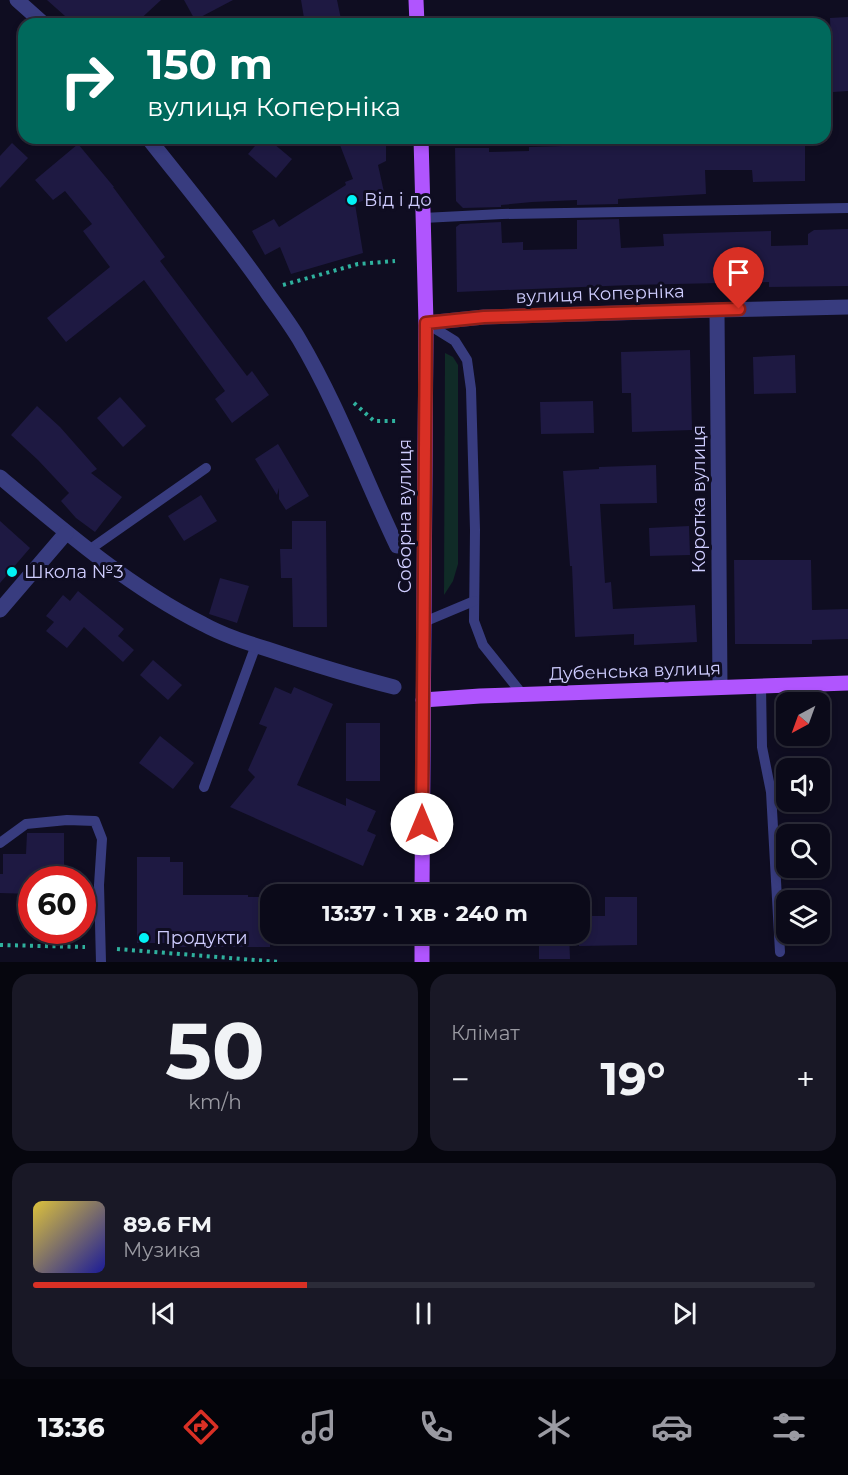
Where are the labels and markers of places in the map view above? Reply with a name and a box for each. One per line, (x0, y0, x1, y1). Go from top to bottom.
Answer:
place label: Від і до (364, 189, 432, 211)
marker: Від і до (345, 193, 359, 207)
pin (713, 247, 764, 309)
place label: Школа №3 (24, 561, 124, 583)
marker: Школа №3 (5, 565, 19, 579)
place label: Продукти (156, 927, 248, 949)
marker: Продукти (137, 931, 151, 945)

